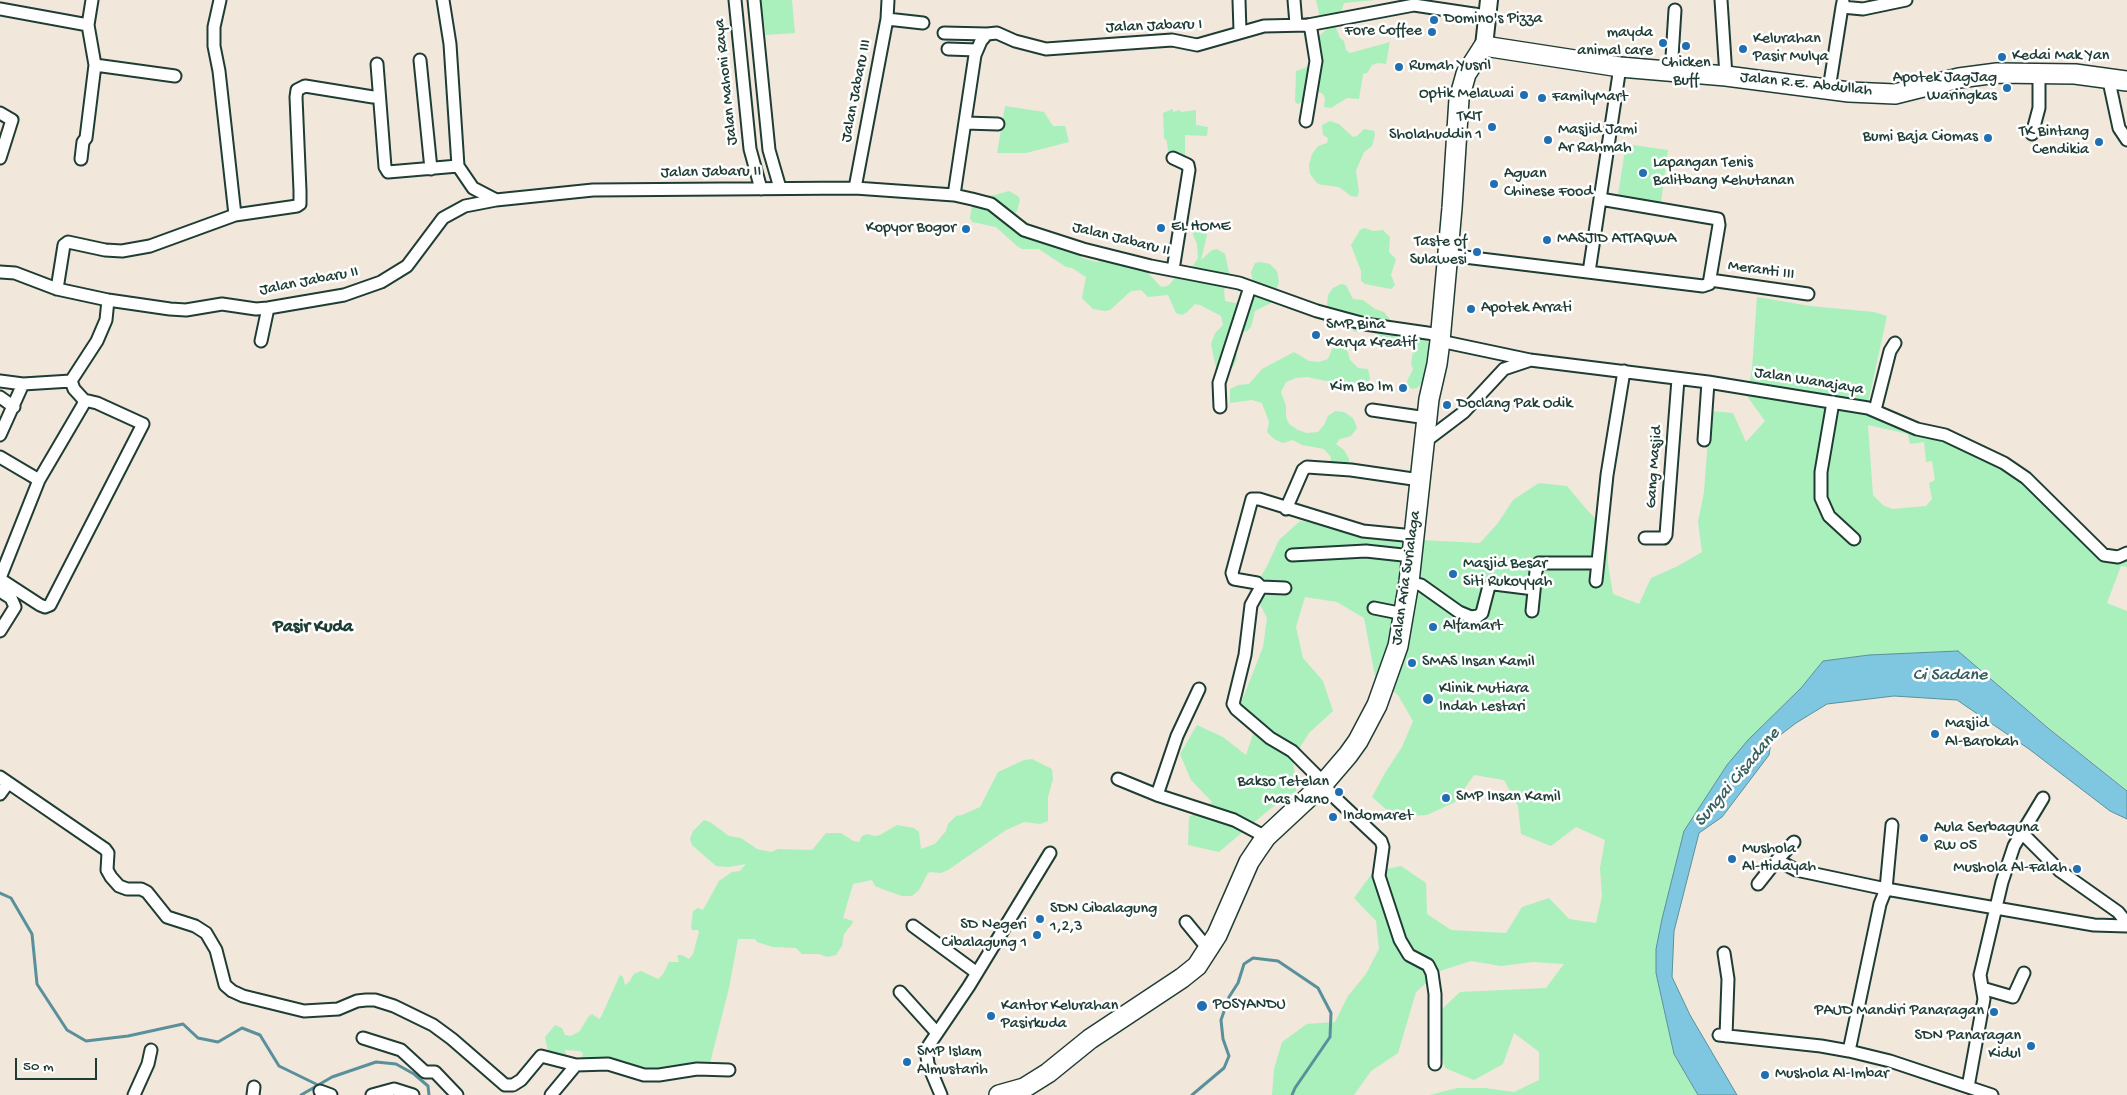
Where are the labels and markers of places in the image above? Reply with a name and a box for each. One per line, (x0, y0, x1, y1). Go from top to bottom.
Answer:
place label: Domino's Pizza (1444, 10, 1542, 30)
marker: Domino's Pizza (1428, 14, 1440, 26)
place label: Fore Coffee (1344, 22, 1422, 42)
place label: mayda animal care (1577, 24, 1653, 62)
marker: Fore Coffee (1426, 26, 1438, 38)
place label: Kelurahan Pasir Mulya (1753, 30, 1828, 68)
marker: mayda animal care (1657, 37, 1669, 49)
marker: Chicken Buff (1680, 40, 1692, 52)
marker: Kelurahan Pasir Mulya (1737, 43, 1749, 55)
place label: Kedai Mak Yan (2012, 47, 2109, 67)
marker: Kedai Mak Yan (1996, 51, 2008, 63)
place label: Chicken Buff (1661, 54, 1711, 92)
place label: Rumah Yusril (1409, 57, 1491, 77)
marker: Rumah Yusril (1393, 61, 1405, 73)
place label: Apotek JagJag Waringkas (1893, 69, 1997, 107)
marker: Apotek JagJag Waringkas (2001, 82, 2013, 94)
place label: Optik Melawai (1419, 85, 1514, 105)
place label: FamilyMart (1552, 88, 1627, 108)
marker: Optik Melawai (1518, 89, 1530, 101)
marker: FamilyMart (1536, 92, 1548, 104)
place label: TKIT Sholahuddin 1 (1389, 108, 1482, 146)
marker: TKIT Sholahuddin 1 (1486, 121, 1498, 133)
place label: Masjid Jami Ar Rahmah (1558, 121, 1637, 159)
place label: TK Bintang Cendikia (2019, 123, 2089, 161)
place label: Bumi Baja Ciomas (1863, 128, 1978, 148)
marker: Bumi Baja Ciomas (1982, 132, 1994, 144)
marker: Masjid Jami Ar Rahmah (1542, 134, 1554, 146)
marker: TK Bintang Cendikia (2093, 136, 2105, 148)
place label: Lapangan Tenis Balitbang Kehutanan (1653, 154, 1794, 192)
place label: Aguan Chinese Food (1504, 165, 1593, 203)
marker: Lapangan Tenis Balitbang Kehutanan (1637, 167, 1649, 179)
marker: Aguan Chinese Food (1488, 178, 1500, 190)
place label: EL HOME (1171, 218, 1230, 238)
place label: Kopyor Bogor (866, 219, 956, 239)
marker: EL HOME (1155, 222, 1167, 234)
marker: Kopyor Bogor (960, 223, 972, 235)
place label: MASJID ATTAQWA (1557, 230, 1676, 250)
place label: Taste of Sulawesi (1410, 233, 1467, 271)
marker: MASJID ATTAQWA (1541, 234, 1553, 246)
marker: Taste of Sulawesi (1471, 246, 1483, 258)
place label: Apotek Arrati (1481, 299, 1572, 319)
marker: Apotek Arrati (1465, 303, 1477, 315)
place label: SMP Bina Karya Kreatif (1326, 316, 1416, 354)
marker: SMP Bina Karya Kreatif (1310, 329, 1322, 341)
place label: Kim Bo Im (1330, 378, 1393, 398)
marker: Kim Bo Im (1397, 382, 1409, 394)
place label: Doclang Pak Odik (1457, 395, 1572, 415)
marker: Doclang Pak Odik (1441, 399, 1453, 411)
place label: Masjid Besar Siti Rukoyyah (1463, 555, 1552, 593)
marker: Masjid Besar Siti Rukoyyah (1447, 568, 1459, 580)
place label: Alfamart (1443, 617, 1502, 637)
marker: Alfamart (1427, 621, 1439, 633)
place label: SMAS Insan Kamil (1422, 653, 1535, 673)
marker: SMAS Insan Kamil (1406, 657, 1418, 669)
place label: Klinik Mutiara Indah Lestari (1439, 680, 1529, 718)
marker: Klinik Mutiara Indah Lestari (1421, 692, 1435, 706)
place label: Masjid Al-Barokah (1945, 715, 2019, 753)
marker: Masjid Al-Barokah (1929, 728, 1941, 740)
place label: Bakso Tetelan Mas Nano (1238, 773, 1329, 811)
marker: Bakso Tetelan Mas Nano (1333, 786, 1345, 798)
place label: SMP Insan Kamil (1456, 788, 1561, 808)
marker: SMP Insan Kamil (1440, 792, 1452, 804)
place label: Indomaret (1343, 807, 1413, 827)
marker: Indomaret (1327, 811, 1339, 823)
place label: Aula Serbaguna RW 05 (1934, 819, 2039, 857)
marker: Aula Serbaguna RW 05 (1918, 832, 1930, 844)
place label: Mushola Al-Hidayah (1742, 840, 1816, 878)
marker: Mushola Al-Hidayah (1726, 853, 1738, 865)
place label: Mushola Al-Falah (1953, 859, 2067, 879)
marker: Mushola Al-Falah (2071, 863, 2083, 875)
place label: SDN Cibalagung 1,2,3 (1050, 900, 1157, 938)
marker: SDN Cibalagung 1,2,3 (1034, 913, 1046, 925)
place label: SD Negeri Cibalagung 1 (942, 916, 1027, 954)
marker: SD Negeri Cibalagung 1 (1031, 929, 1043, 941)
place label: POSYANDU (1213, 996, 1286, 1016)
place label: Kantor Kelurahan Pasirkuda (1001, 997, 1118, 1035)
marker: POSYANDU (1195, 999, 1209, 1013)
place label: PAUD Mandiri Panaragan (1815, 1002, 1984, 1022)
marker: PAUD Mandiri Panaragan (1988, 1006, 2000, 1018)
marker: Kantor Kelurahan Pasirkuda (985, 1010, 997, 1022)
place label: SDN Panaragan Kidul (1915, 1027, 2021, 1065)
marker: SDN Panaragan Kidul (2025, 1040, 2037, 1052)
place label: SMP Islam Almustarih (917, 1043, 988, 1081)
marker: SMP Islam Almustarih (901, 1056, 913, 1068)
place label: Mushola Al-Imbar (1775, 1065, 1889, 1085)
marker: Mushola Al-Imbar (1759, 1069, 1771, 1081)

